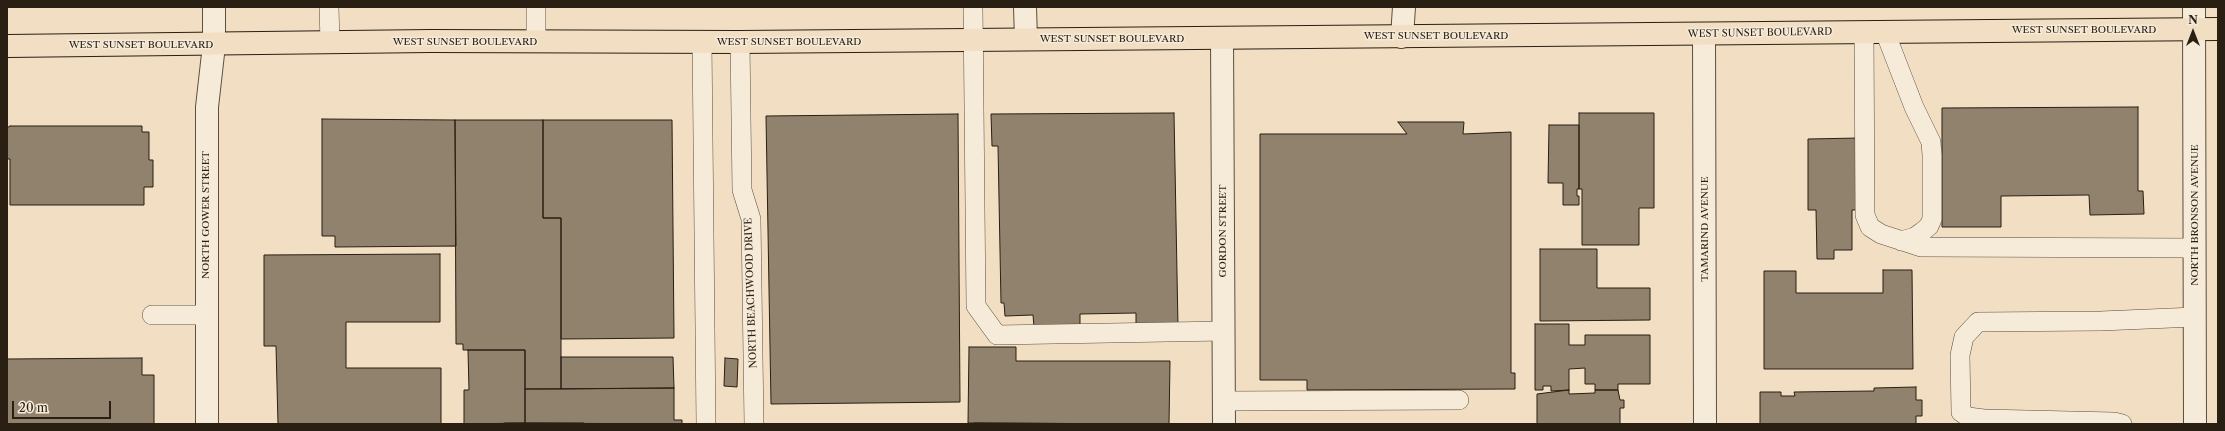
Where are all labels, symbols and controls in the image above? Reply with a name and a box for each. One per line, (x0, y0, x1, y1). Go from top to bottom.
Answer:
north arrow (2173, 12, 2213, 52)
text: N (2188, 13, 2198, 27)
street label: WEST SUNSET BOULEVARD (2012, 24, 2156, 36)
street label: WEST SUNSET BOULEVARD (1688, 26, 1832, 40)
street label: WEST SUNSET BOULEVARD (1364, 30, 1508, 42)
street label: WEST SUNSET BOULEVARD (1040, 33, 1184, 45)
street label: WEST SUNSET BOULEVARD (393, 36, 537, 48)
street label: WEST SUNSET BOULEVARD (717, 36, 861, 48)
street label: WEST SUNSET BOULEVARD (69, 39, 213, 51)
street label: NORTH BRONSON AVENUE (2189, 144, 2201, 286)
street label: NORTH GOWER STREET (200, 151, 212, 279)
street label: TAMARIND AVENUE (1699, 176, 1711, 282)
street label: GORDON STREET (1217, 185, 1229, 277)
street label: NORTH BEACHWOOD DRIVE (742, 218, 760, 368)
scale bar (14, 393, 113, 419)
text: 20 m (19, 400, 48, 415)

